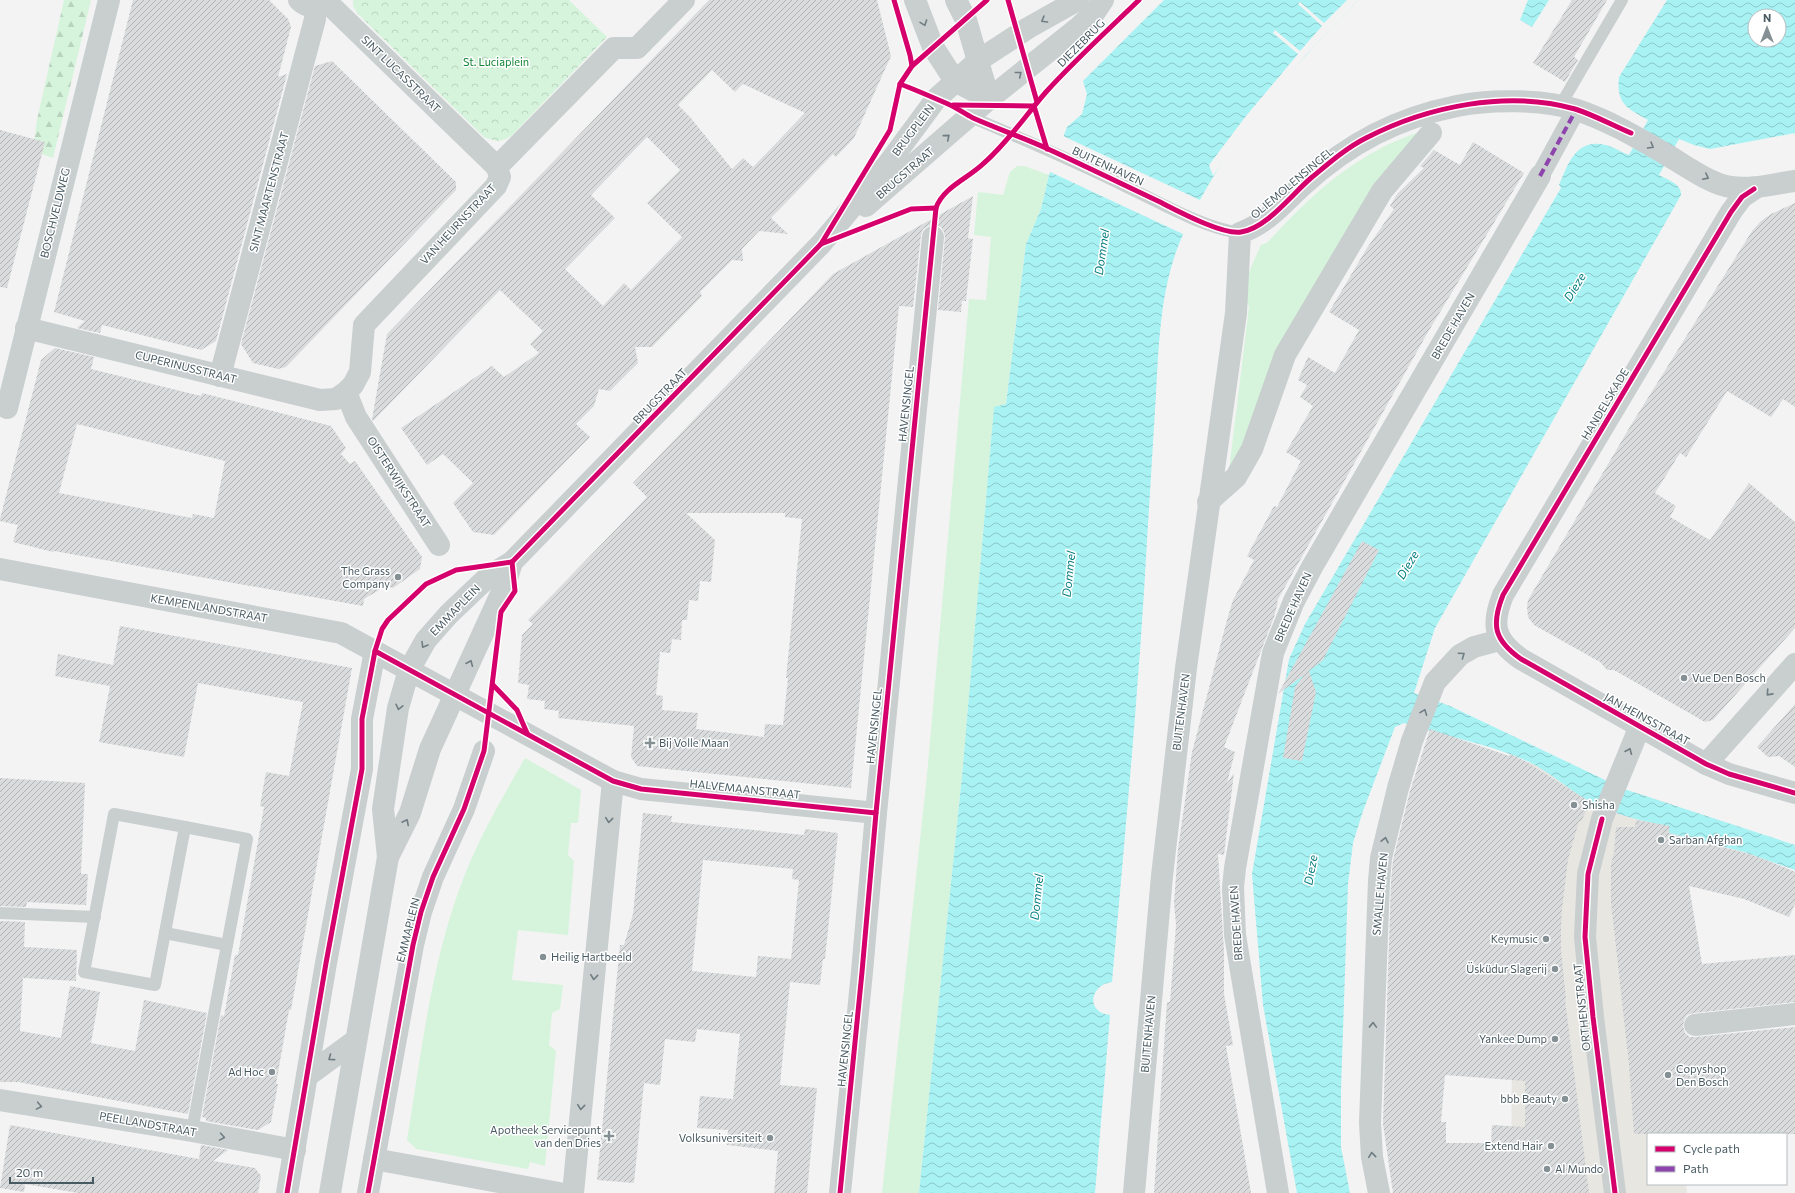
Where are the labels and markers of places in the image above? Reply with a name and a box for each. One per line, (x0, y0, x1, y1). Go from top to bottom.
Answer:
place label: The Grass Company (341, 564, 390, 590)
marker: The Grass Company (393, 572, 403, 582)
place label: Vue Den Bosch (1692, 671, 1766, 684)
marker: Vue Den Bosch (1679, 673, 1689, 683)
place label: Bij Volle Maan (659, 736, 729, 749)
marker: Bij Volle Maan (644, 737, 656, 749)
place label: Shisha (1582, 798, 1615, 811)
marker: Shisha (1569, 800, 1579, 810)
place label: Sarban Afghan (1669, 833, 1742, 846)
marker: Sarban Afghan (1656, 835, 1666, 845)
place label: Keymusic (1491, 932, 1538, 945)
marker: Keymusic (1541, 934, 1551, 944)
place label: Heilig Hartbeeld (551, 950, 632, 963)
marker: Heilig Hartbeeld (538, 952, 548, 962)
place label: Üsküdur Slagerij (1466, 961, 1547, 975)
marker: Üsküdur Slagerij (1550, 964, 1560, 974)
place label: Yankee Dump (1479, 1032, 1547, 1045)
marker: Yankee Dump (1550, 1034, 1560, 1044)
place label: Copyshop Den Bosch (1676, 1062, 1729, 1088)
place label: Ad Hoc (228, 1065, 264, 1078)
marker: Ad Hoc (267, 1067, 277, 1077)
marker: Copyshop Den Bosch (1663, 1070, 1673, 1080)
place label: bbb Beauty (1500, 1092, 1557, 1105)
marker: bbb Beauty (1560, 1094, 1570, 1104)
place label: Apotheek Servicepunt van den Dries (490, 1123, 601, 1149)
marker: Apotheek Servicepunt van den Dries (604, 1131, 614, 1141)
place label: Volksuniversiteit (679, 1131, 762, 1144)
marker: Volksuniversiteit (765, 1133, 775, 1143)
place label: Extend Hair (1484, 1139, 1544, 1152)
marker: Extend Hair (1546, 1141, 1556, 1151)
place label: Al Mundo (1555, 1162, 1604, 1175)
marker: Al Mundo (1542, 1164, 1552, 1174)

